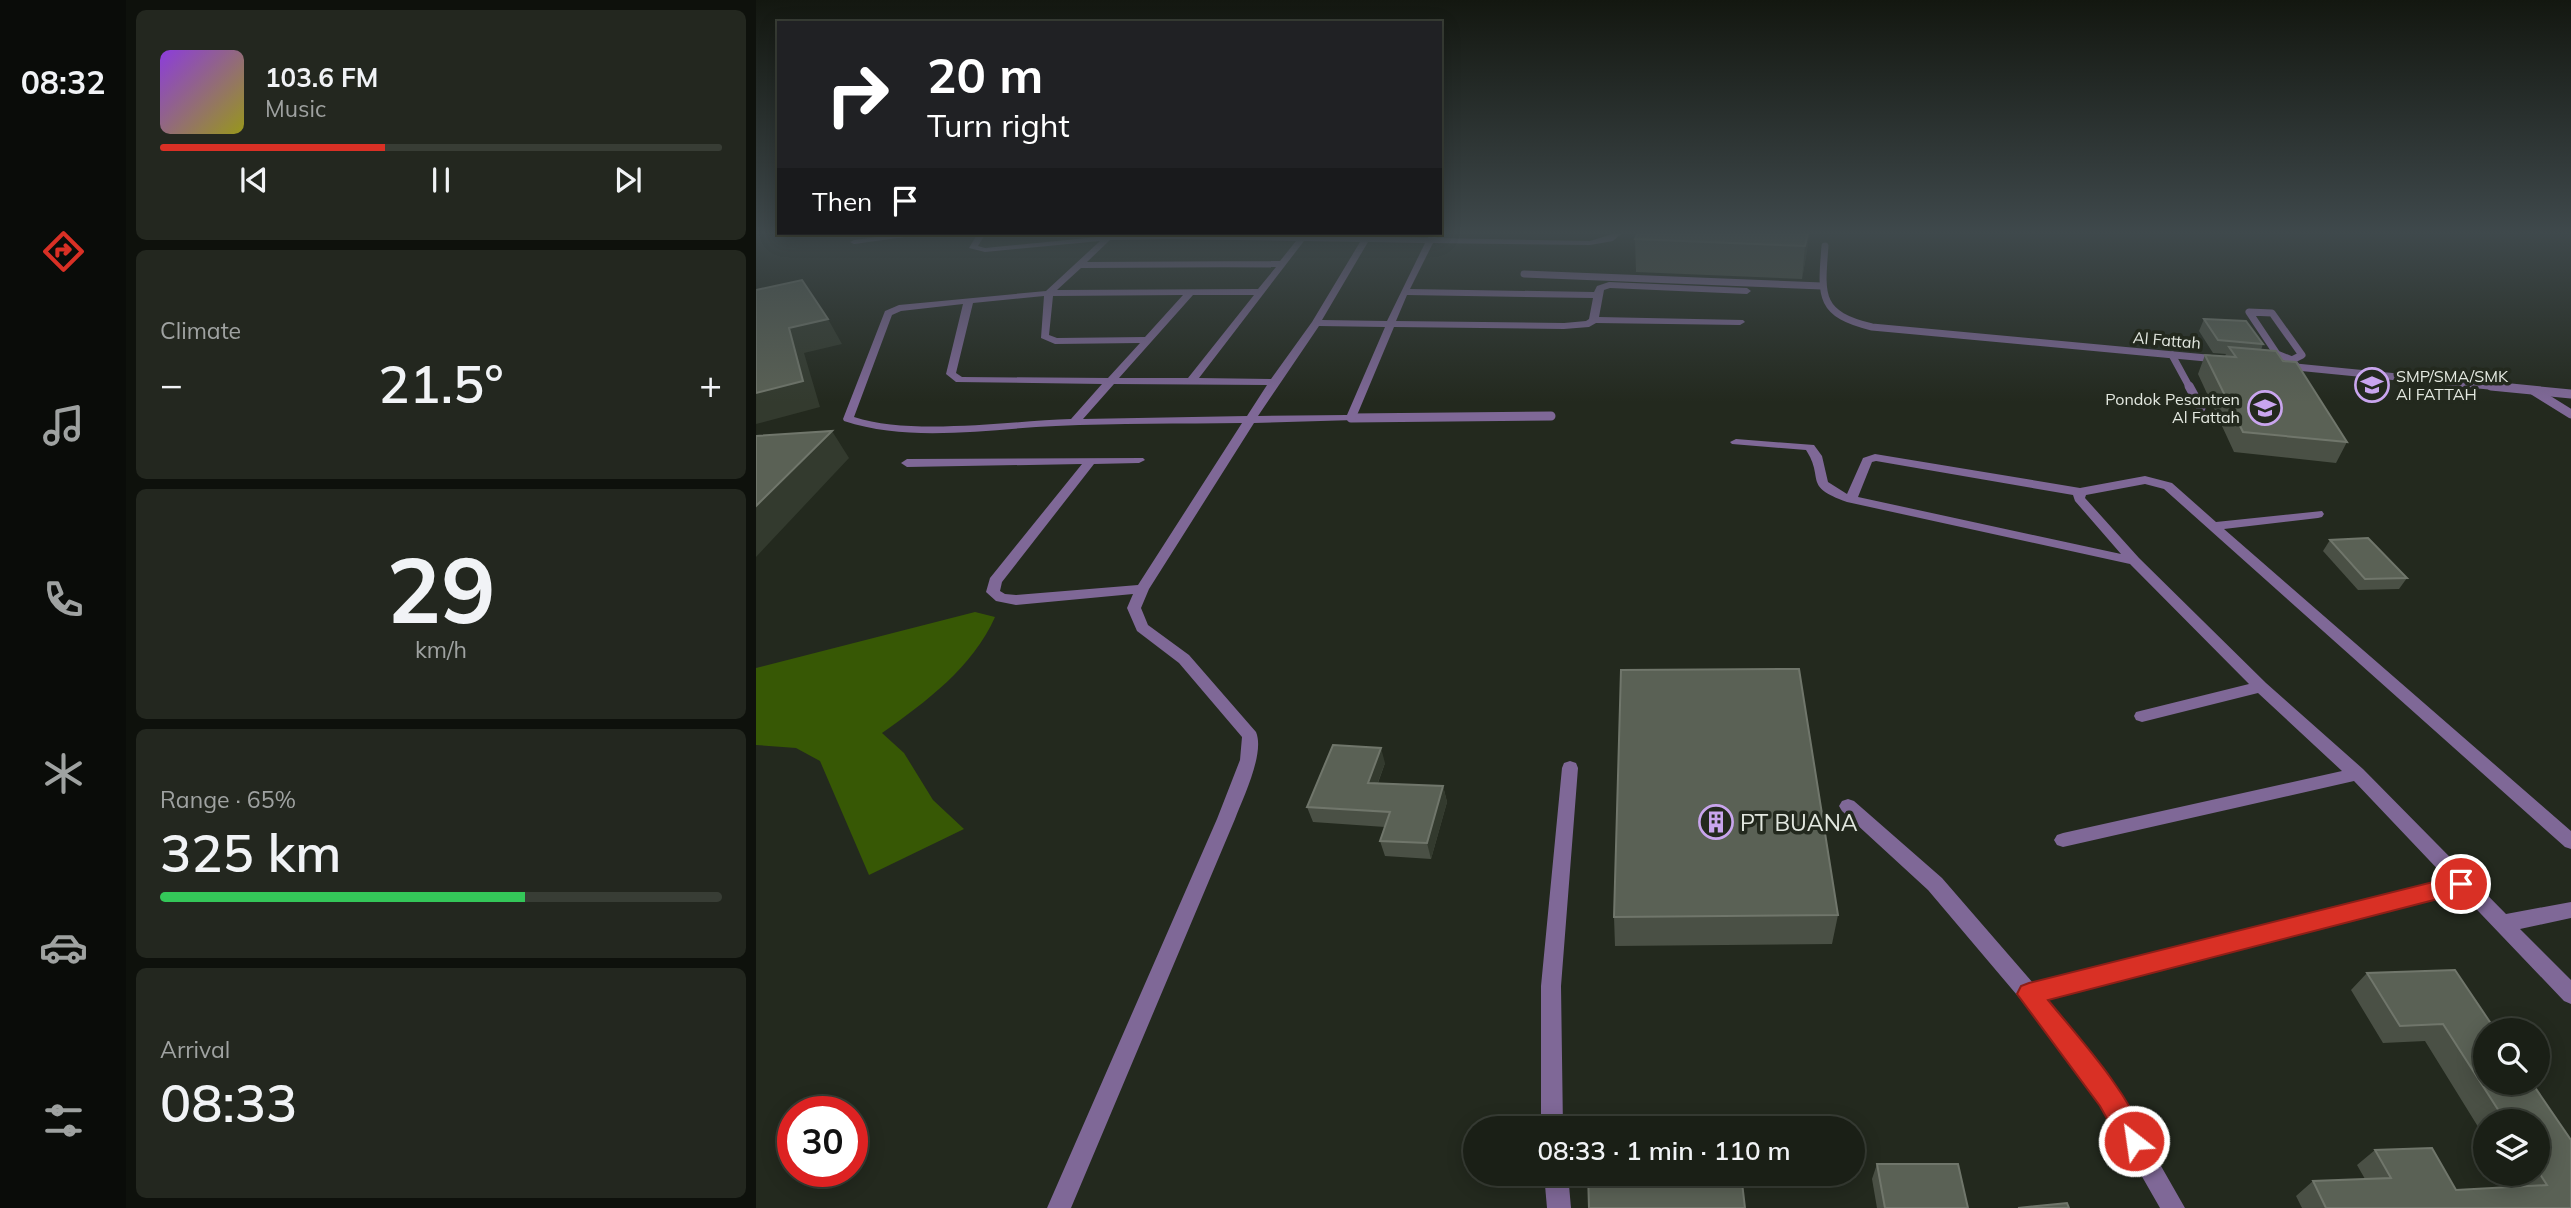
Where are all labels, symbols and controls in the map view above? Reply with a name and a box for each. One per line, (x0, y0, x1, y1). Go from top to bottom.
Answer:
text: 20 m (927, 44, 1043, 105)
icon: right (812, 49, 903, 140)
text: 103.6 FM (265, 61, 378, 94)
text: 08:32 (21, 62, 105, 102)
text: Music (265, 94, 326, 123)
text: Turn right (927, 105, 1070, 145)
icon: previous (235, 161, 273, 199)
icon: pause (422, 161, 460, 199)
icon: next (609, 161, 647, 199)
icon: arrive (886, 182, 924, 220)
text: Then (812, 185, 872, 218)
icon: directions (39, 227, 88, 276)
text: Climate (160, 316, 241, 345)
street label: Al Fattah (2132, 327, 2202, 353)
text: 21.5° (378, 351, 504, 416)
text: − (160, 360, 183, 408)
text: + (699, 360, 722, 408)
school or university icon: SMP/SMA/SMK Al FATTAH (2353, 366, 2391, 404)
place label: SMP/SMA/SMK Al FATTAH (2396, 366, 2509, 404)
place label: Pondok Pesantren Al Fattah (2105, 389, 2240, 427)
school or university icon: Pondok Pesantren Al Fattah (2246, 389, 2284, 427)
icon: music (39, 401, 88, 450)
text: 29 (386, 532, 496, 646)
icon: phone (39, 575, 88, 624)
text: km/h (415, 635, 467, 664)
icon: climate (39, 749, 88, 798)
text: Range · 65% (160, 785, 296, 814)
building icon: PT BUANA (1697, 803, 1735, 841)
place label: PT BUANA (1740, 808, 1858, 837)
text: 325 km (160, 820, 341, 885)
pin (2431, 854, 2491, 914)
icon: arrive (2442, 865, 2480, 903)
icon: car (39, 923, 88, 972)
map controls (2473, 1018, 2550, 1186)
button: search (2473, 1018, 2550, 1095)
text: Arrival (160, 1035, 230, 1064)
text: 08:33 (160, 1070, 297, 1135)
icon: filters (39, 1096, 88, 1145)
speed limit sign: 30 (777, 1096, 868, 1187)
position arrow (2097, 1104, 2171, 1178)
button: layers (2473, 1109, 2550, 1186)
text: 08:33 · 1 min · 110 m (1537, 1134, 1791, 1167)

